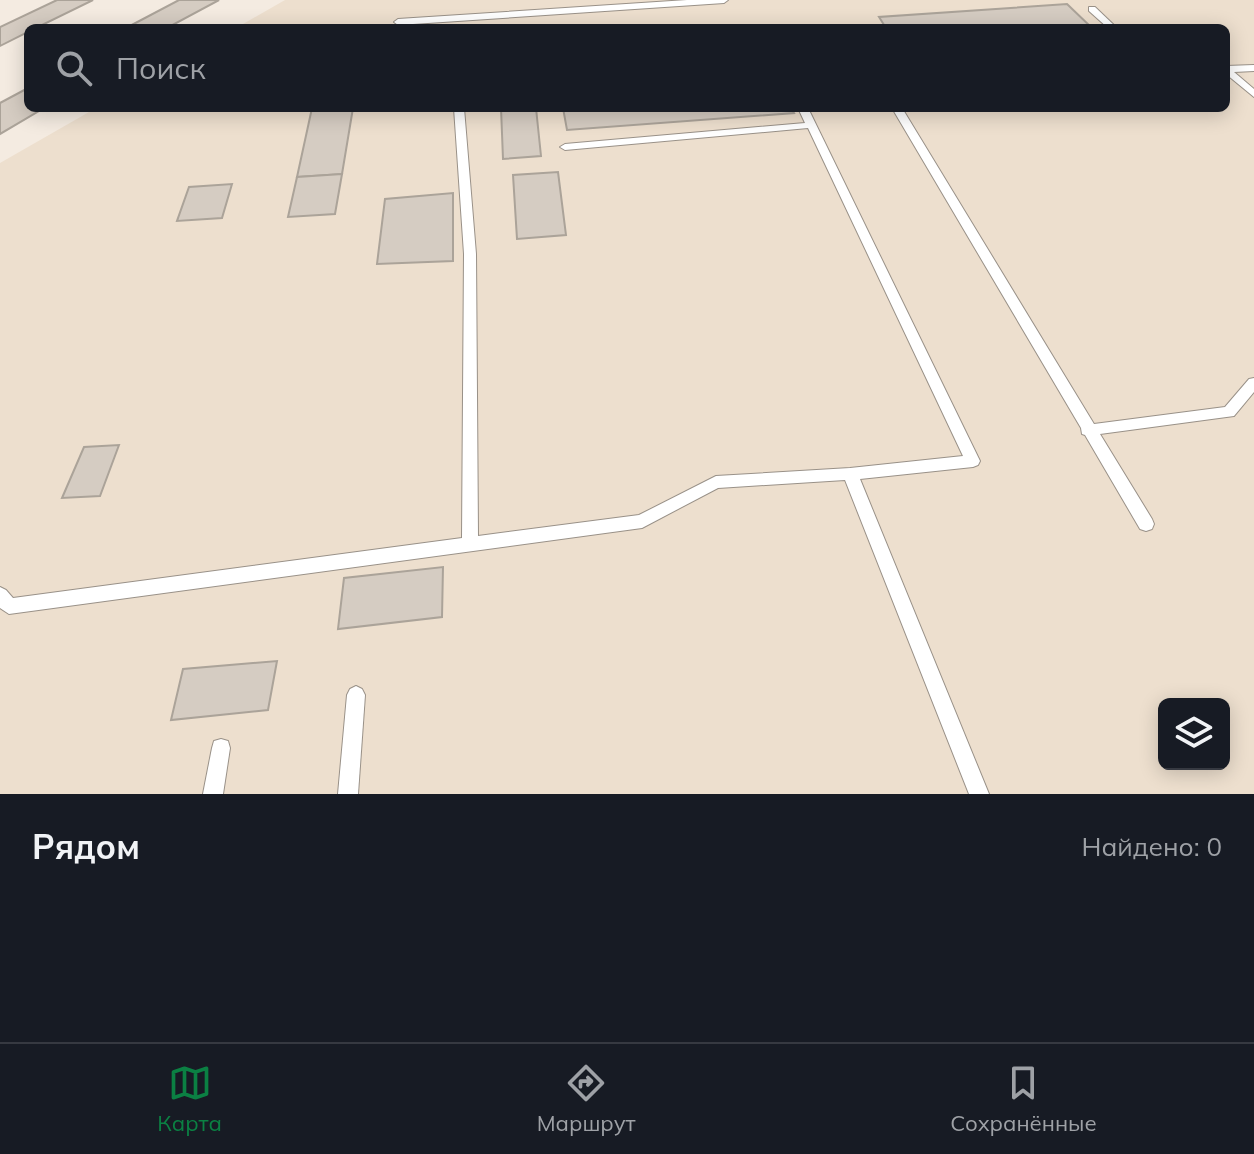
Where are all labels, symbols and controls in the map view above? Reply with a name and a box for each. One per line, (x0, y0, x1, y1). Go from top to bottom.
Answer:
search box (24, 24, 1230, 112)
icon: search (52, 46, 96, 90)
text: Поиск (116, 49, 206, 87)
map controls (1158, 698, 1230, 770)
button: layers (1158, 698, 1230, 770)
text: Рядом (32, 825, 140, 868)
text: Найдено: 0 (1082, 830, 1222, 863)
tab: Карта (157, 1061, 222, 1137)
tab: Маршрут (537, 1061, 636, 1137)
tab: Сохранённые (950, 1061, 1097, 1137)

